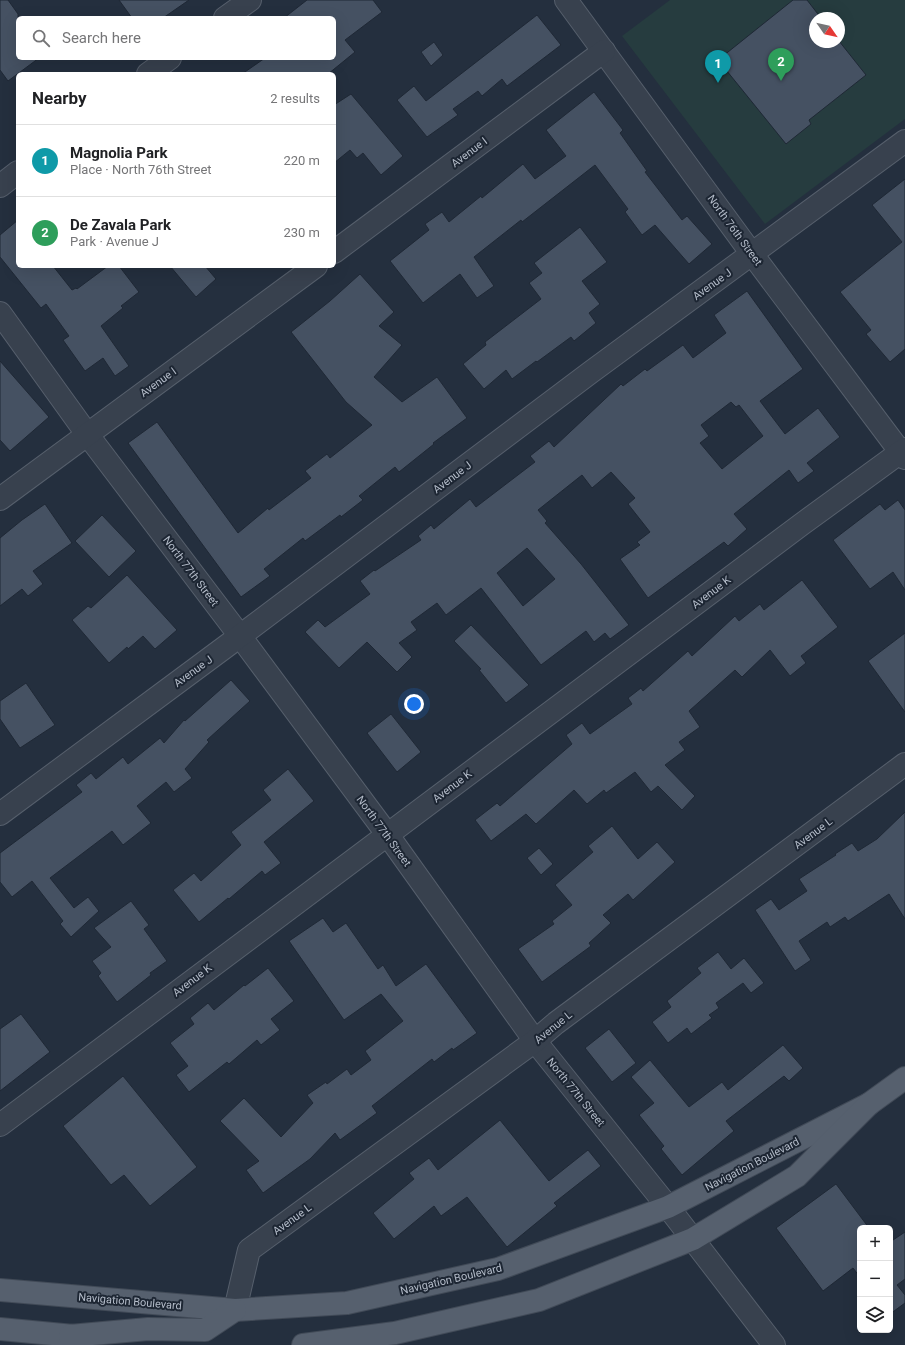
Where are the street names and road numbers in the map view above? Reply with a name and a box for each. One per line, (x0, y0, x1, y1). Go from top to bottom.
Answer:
street label: Avenue I (449, 135, 490, 170)
street label: North 76th Street (705, 192, 765, 269)
street label: Avenue J (690, 266, 734, 303)
street label: Avenue I (138, 365, 179, 400)
street label: Avenue J (431, 459, 474, 496)
street label: North 77th Street (160, 534, 221, 609)
street label: Avenue K (689, 573, 733, 611)
street label: Avenue J (171, 653, 215, 690)
street label: Avenue K (430, 767, 474, 805)
street label: North 77th Street (354, 793, 414, 870)
street label: Avenue L (792, 815, 835, 852)
street label: Avenue K (170, 961, 214, 999)
street label: Avenue L (532, 1008, 575, 1046)
street label: North 77th Street (544, 1055, 607, 1129)
street label: Navigation Boulevard (703, 1135, 801, 1194)
street label: Avenue L (270, 1201, 314, 1238)
street label: Navigation Boulevard (399, 1261, 503, 1298)
street label: Navigation Boulevard (78, 1290, 182, 1313)

